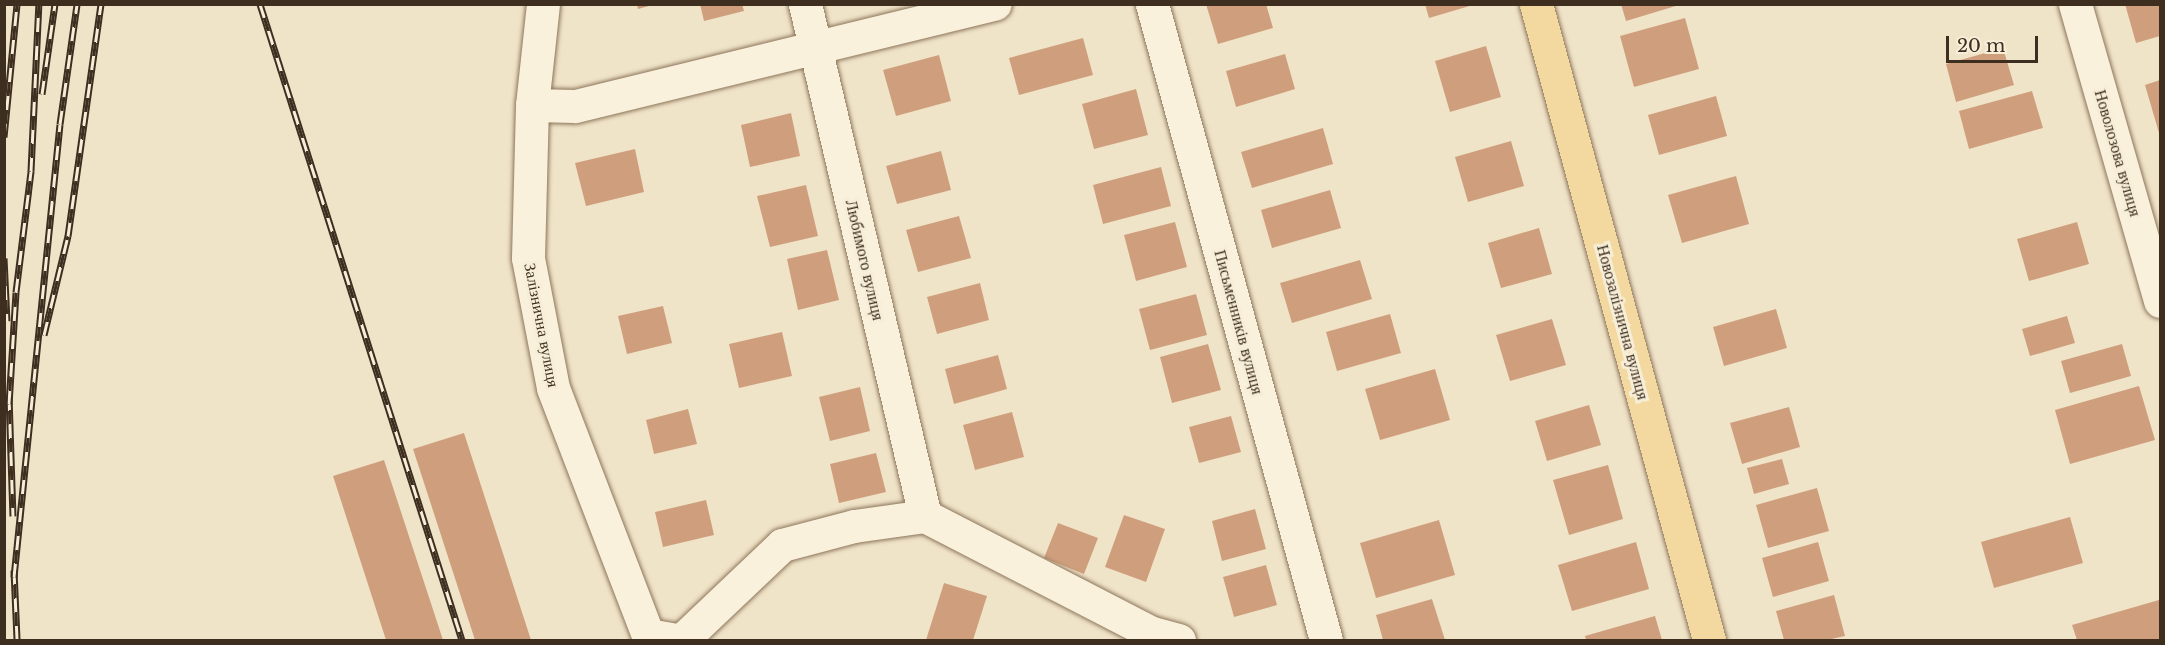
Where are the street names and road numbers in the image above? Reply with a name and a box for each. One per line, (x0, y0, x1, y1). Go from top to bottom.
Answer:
street label: Новолозова вулиця (2091, 87, 2145, 219)
street label: Любимого вулиця (842, 198, 888, 322)
street label: Новозалізнична вулиця (1593, 242, 1653, 402)
street label: Письменників вулиця (1211, 248, 1267, 396)
street label: Залізнична вулиця (521, 261, 563, 389)

